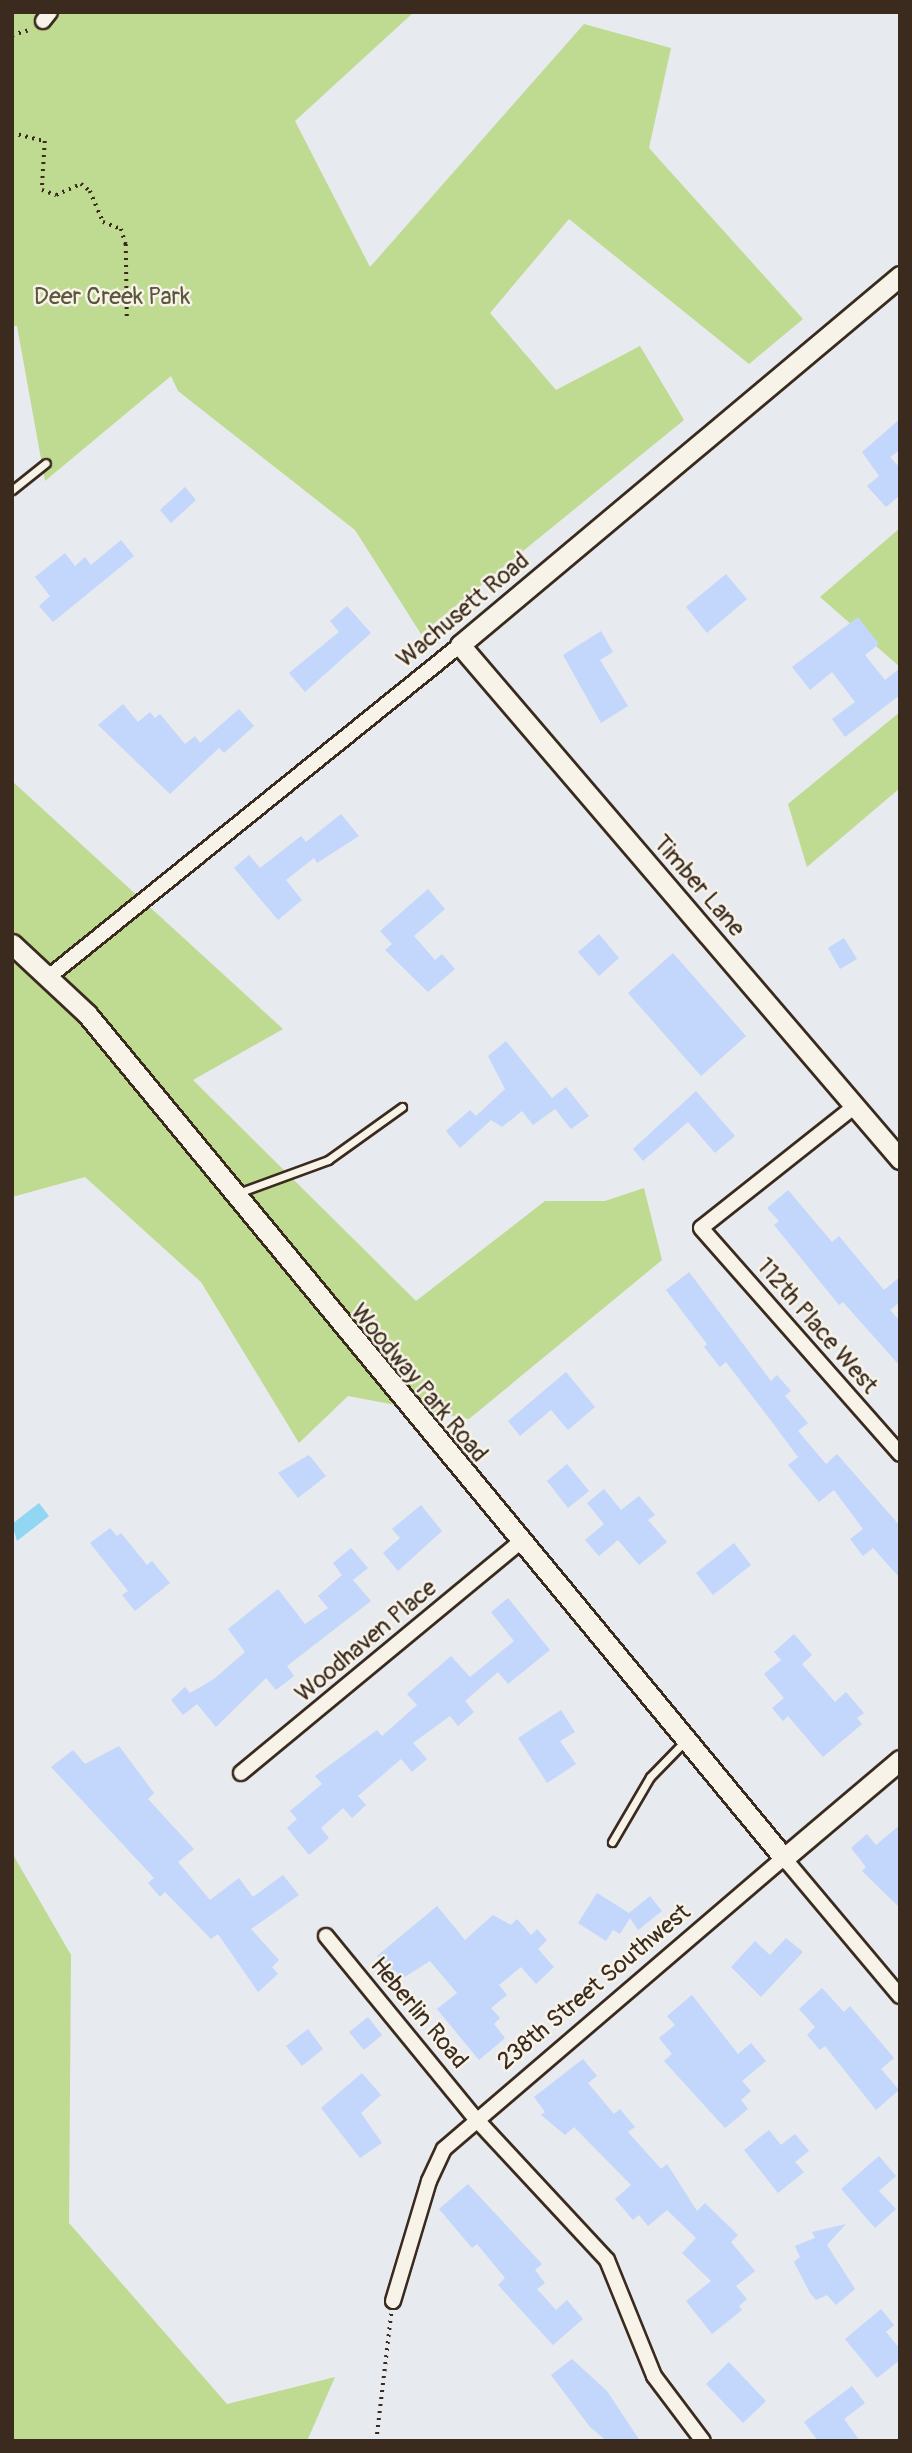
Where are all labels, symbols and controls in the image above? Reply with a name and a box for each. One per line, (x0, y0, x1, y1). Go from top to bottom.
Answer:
park label: Deer Creek Park (34, 283, 190, 311)
street label: Wachusett Road (391, 546, 535, 674)
street label: Timber Lane (647, 829, 751, 943)
street label: 112th Place West (750, 1252, 884, 1400)
street label: Woodway Park Road (344, 1298, 494, 1468)
street label: Woodhaven Place (290, 1574, 442, 1708)
street label: 238th Street Southwest (492, 1898, 696, 2076)
street label: Heberlin Road (364, 1951, 474, 2075)

